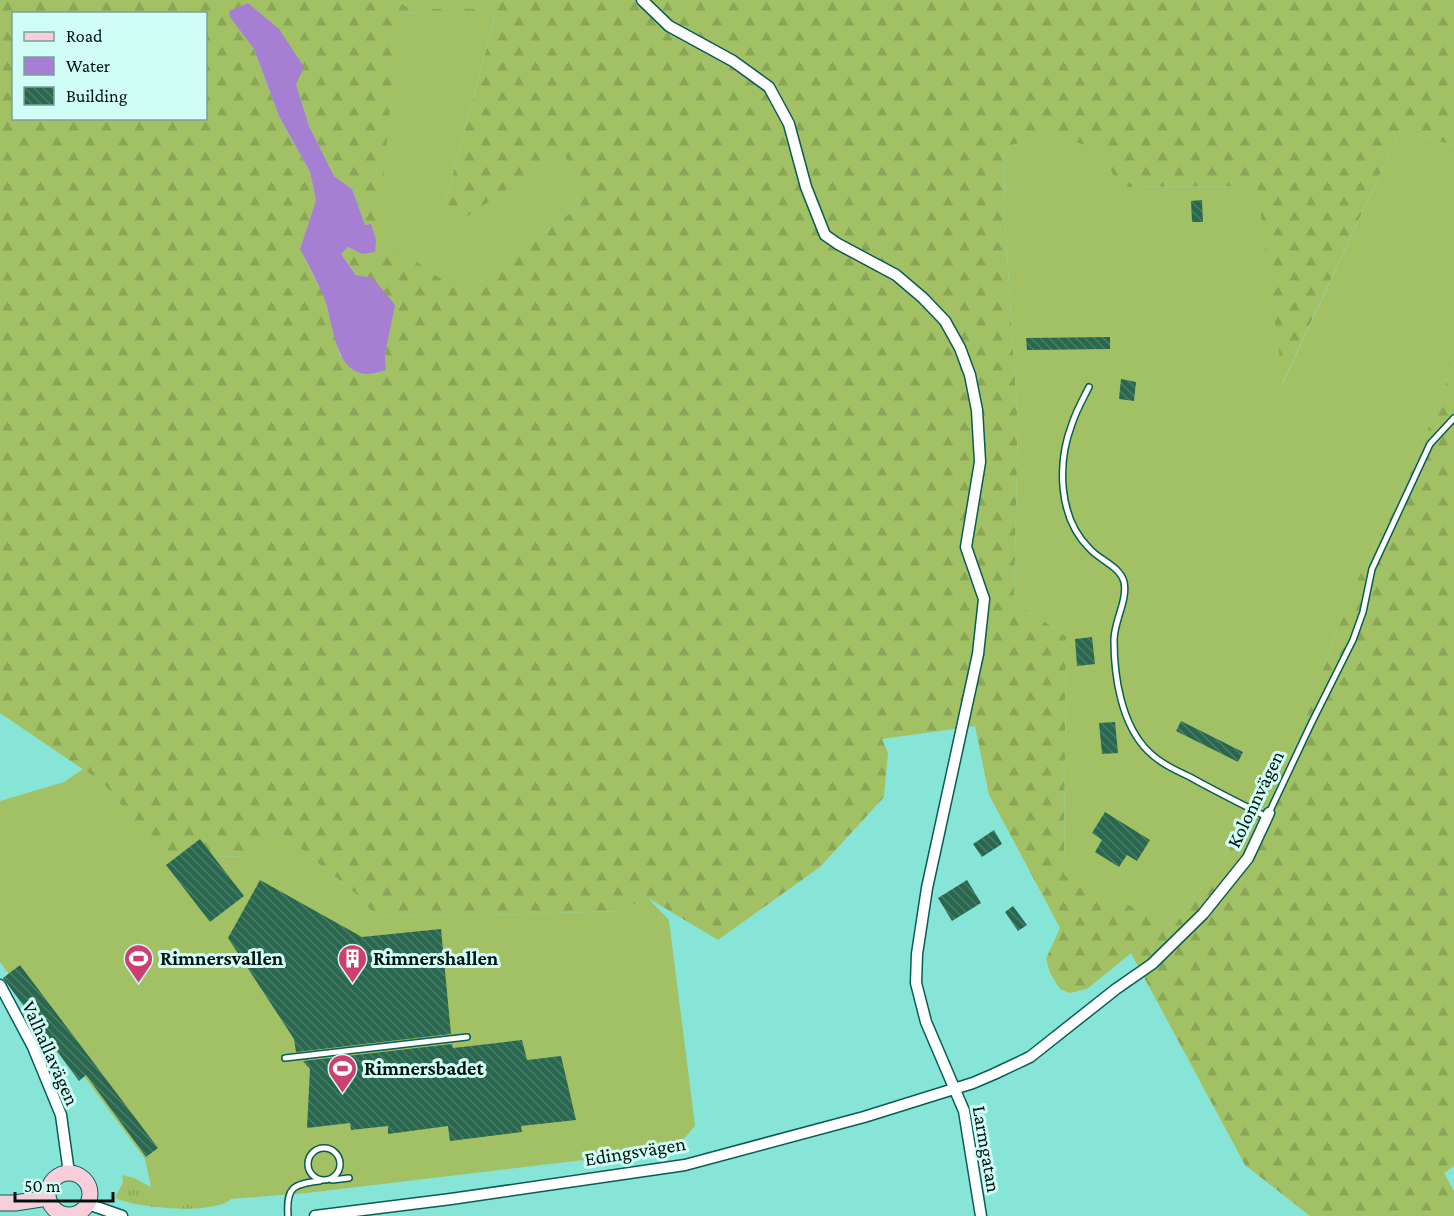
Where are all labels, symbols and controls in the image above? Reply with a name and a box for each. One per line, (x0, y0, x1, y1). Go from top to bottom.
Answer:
legend (12, 12, 207, 120)
text: Road (66, 26, 103, 46)
text: Water (66, 56, 111, 76)
text: Building (66, 86, 128, 106)
street label: Kolonnvägen (1222, 747, 1289, 852)
sports icon: Rimnersvallen (123, 942, 155, 984)
building icon: Rimnershallen (336, 942, 368, 984)
place label: Rimnersvallen (160, 947, 284, 969)
place label: Rimnershallen (373, 947, 499, 969)
street label: Valhallavägen (17, 997, 84, 1109)
sports icon: Rimnersbadet (327, 1052, 359, 1094)
place label: Rimnersbadet (364, 1057, 484, 1079)
street label: Larmgatan (968, 1104, 1005, 1195)
street label: Edingsvägen (583, 1132, 688, 1171)
scale bar (15, 1165, 112, 1203)
text: 50 m (24, 1176, 61, 1196)

